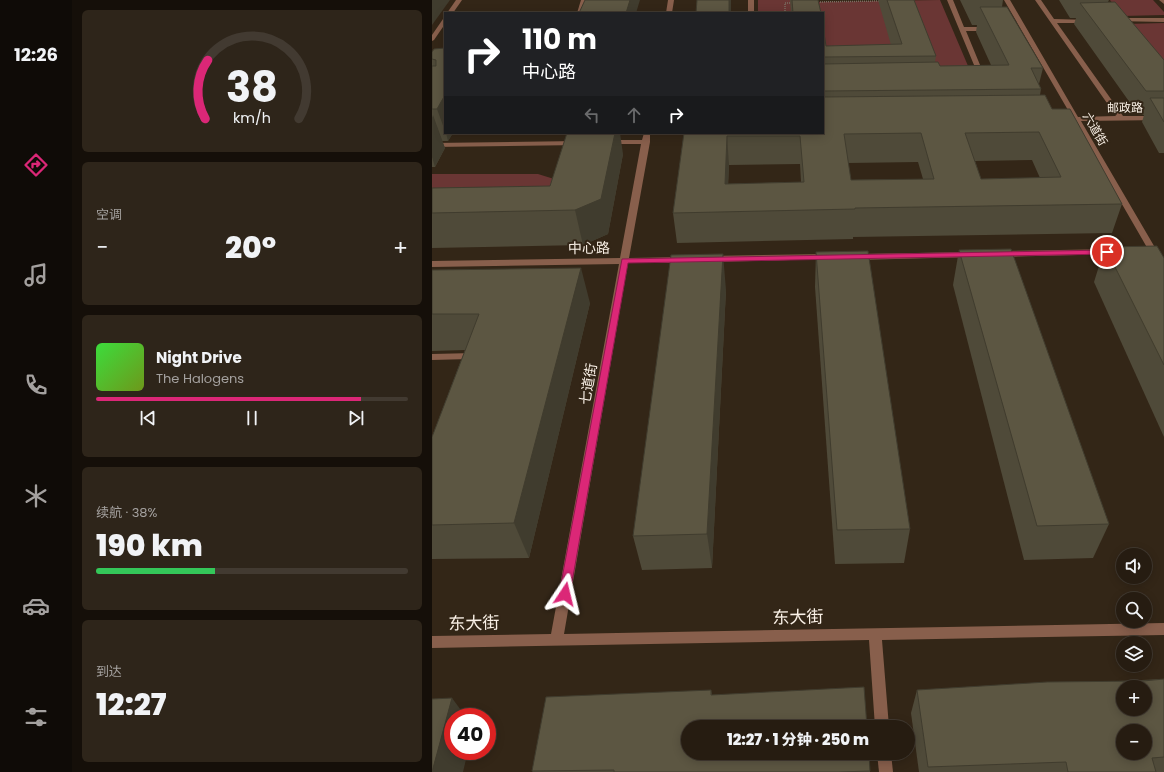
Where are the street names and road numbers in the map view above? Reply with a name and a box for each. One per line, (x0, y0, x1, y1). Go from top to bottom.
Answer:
street label: 邮政路 (1107, 99, 1143, 116)
street label: 六道街 (1079, 109, 1112, 149)
street label: 中心路 (568, 238, 610, 258)
street label: 七道街 (575, 362, 601, 406)
street label: 东大街 (772, 605, 824, 629)
street label: 东大街 (448, 611, 500, 635)

